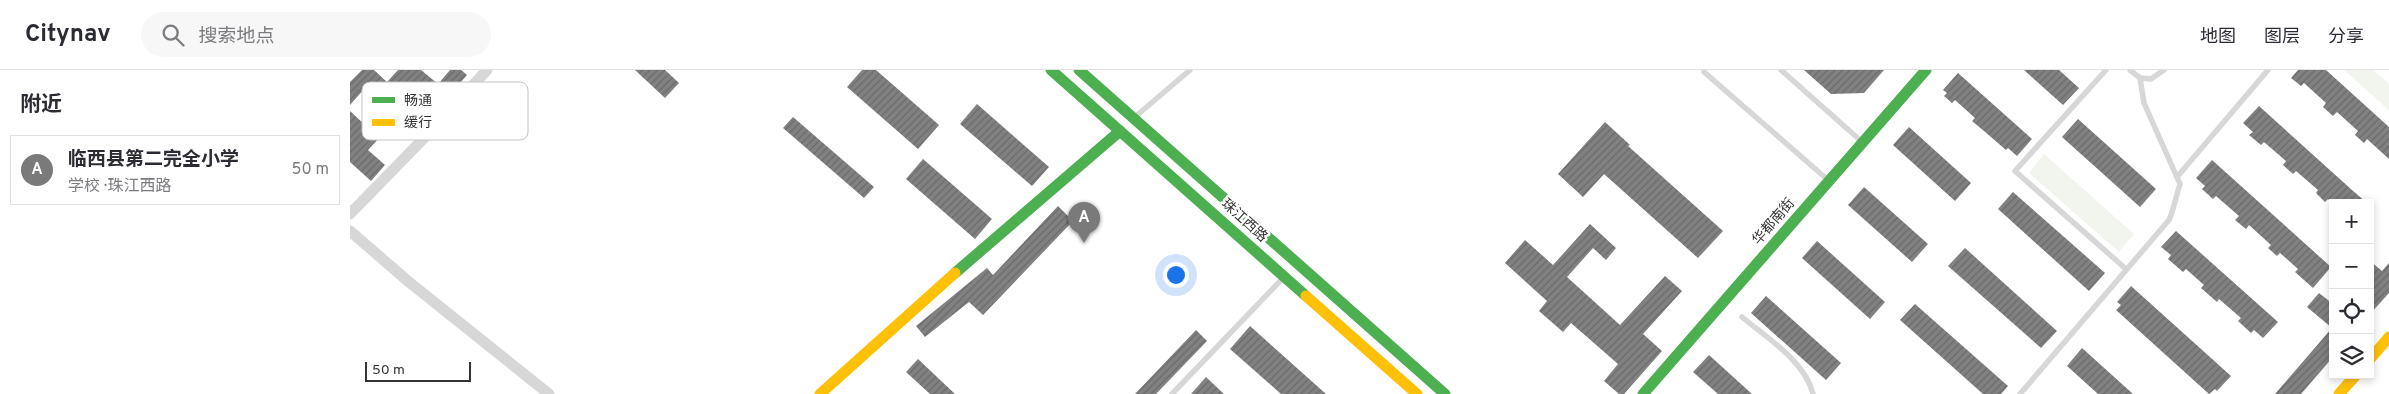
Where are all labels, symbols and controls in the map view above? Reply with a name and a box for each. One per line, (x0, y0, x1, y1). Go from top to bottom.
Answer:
search box (141, 12, 491, 57)
text: Citynav (25, 20, 111, 50)
icon: search (159, 21, 187, 49)
text: 搜索地点 (199, 25, 275, 49)
text: 地图 (2200, 26, 2236, 49)
text: 图层 (2264, 26, 2300, 49)
text: 分享 (2328, 26, 2364, 49)
legend (362, 82, 528, 140)
text: 附近 (20, 92, 62, 119)
text: 畅通 (404, 93, 432, 110)
text: 缓行 (404, 115, 432, 132)
text: 临西县第二完全小学 (68, 148, 239, 172)
text: A (31, 160, 43, 180)
text: 50 m (292, 160, 329, 180)
text: 学校 · 珠江西路 (68, 177, 172, 197)
street label: 华都南街 (1748, 195, 1799, 249)
street label: 珠江西路 (1218, 196, 1270, 246)
map controls (2329, 199, 2374, 379)
button: + (2329, 199, 2374, 244)
pin: A (1068, 202, 1100, 243)
button: − (2329, 244, 2374, 289)
your location (1163, 262, 1189, 288)
button: locate (2329, 289, 2374, 334)
button: layers (2329, 334, 2374, 379)
scale bar (365, 359, 471, 382)
text: 50 m (372, 362, 405, 379)

